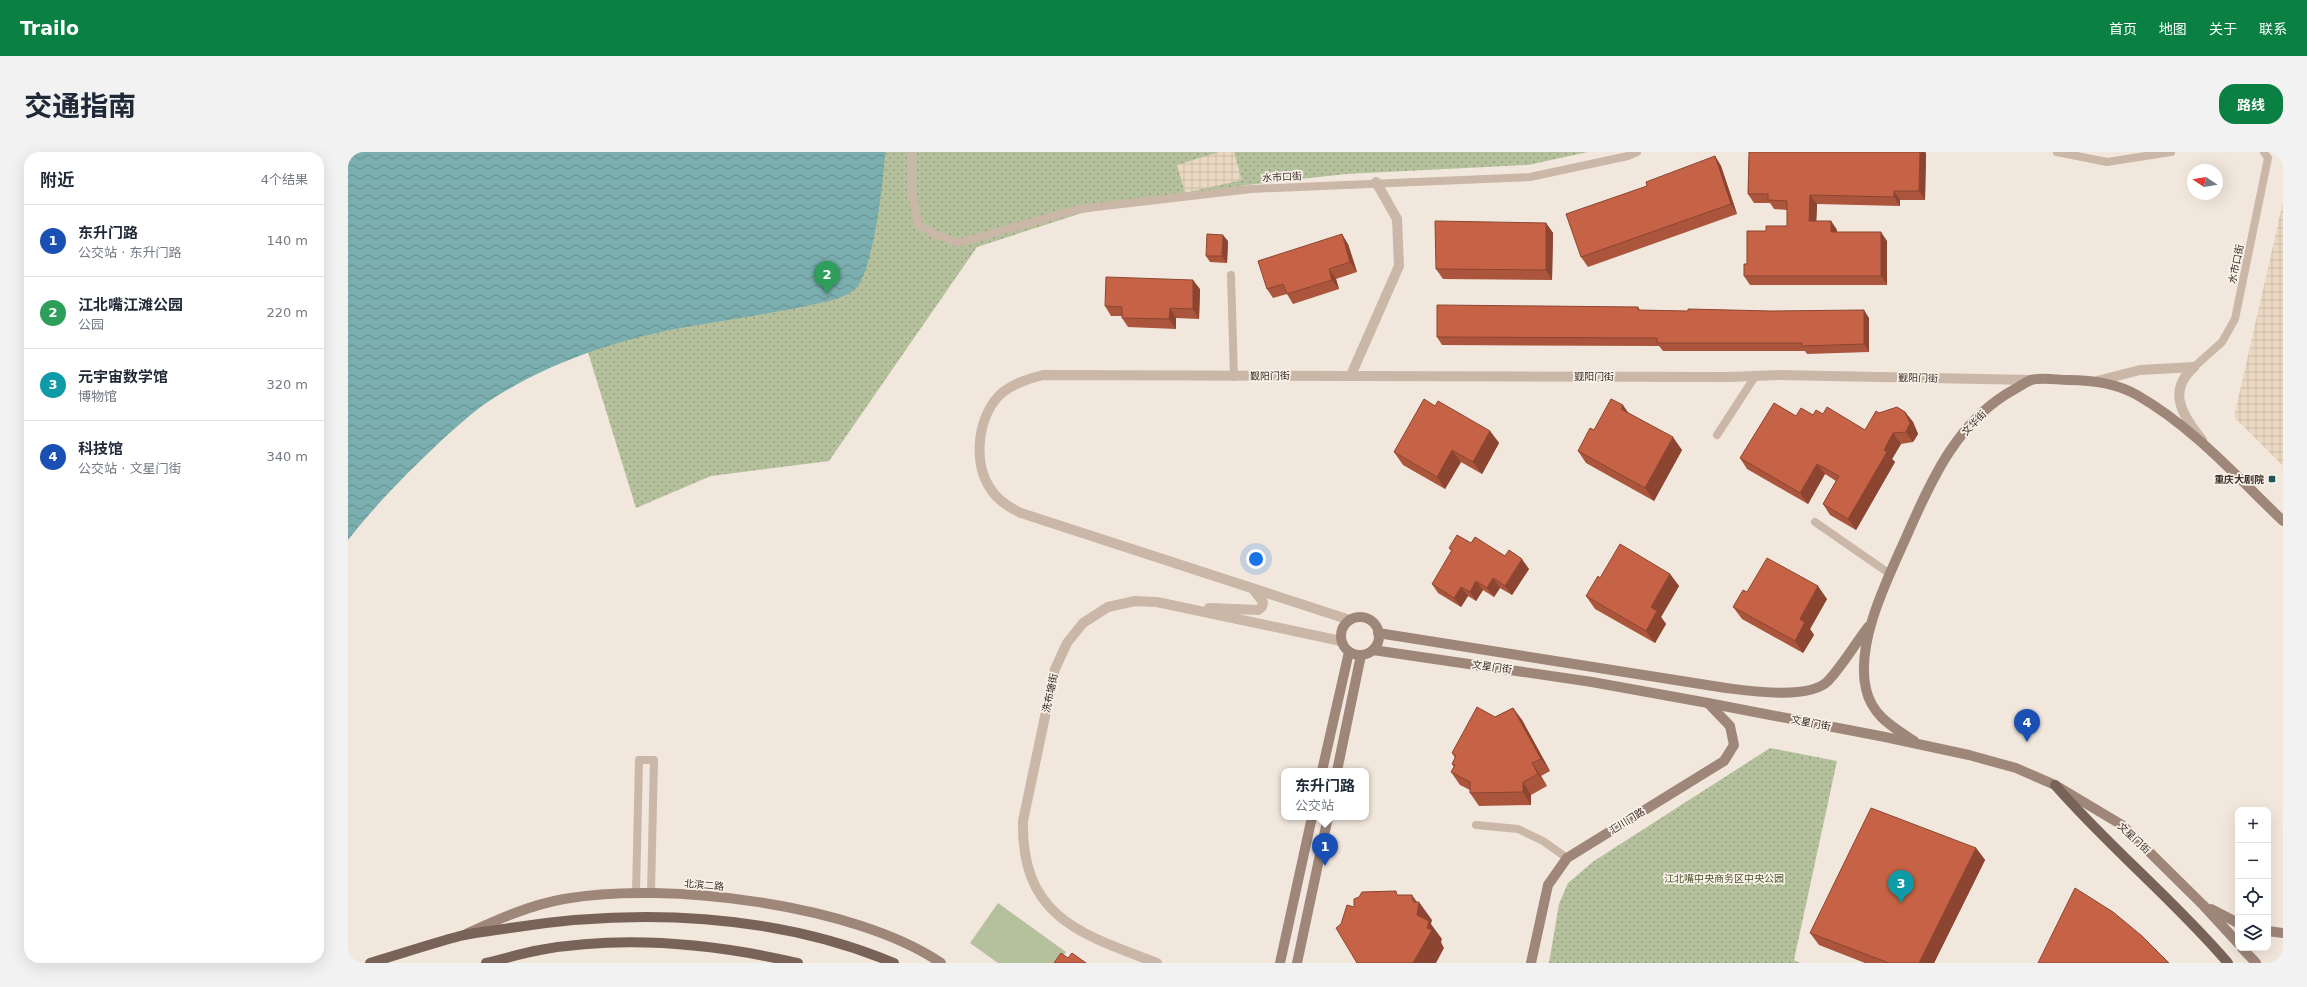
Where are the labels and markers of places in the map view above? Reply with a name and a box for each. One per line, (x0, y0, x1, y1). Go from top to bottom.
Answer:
pin: 2 (814, 261, 840, 294)
place label: 重庆大剧院 (2214, 474, 2264, 485)
marker: 重庆大剧院 (2267, 474, 2277, 484)
pin: 4 (2014, 709, 2040, 742)
pin: 1 (1312, 833, 1338, 866)
pin: 3 (1888, 870, 1914, 903)

